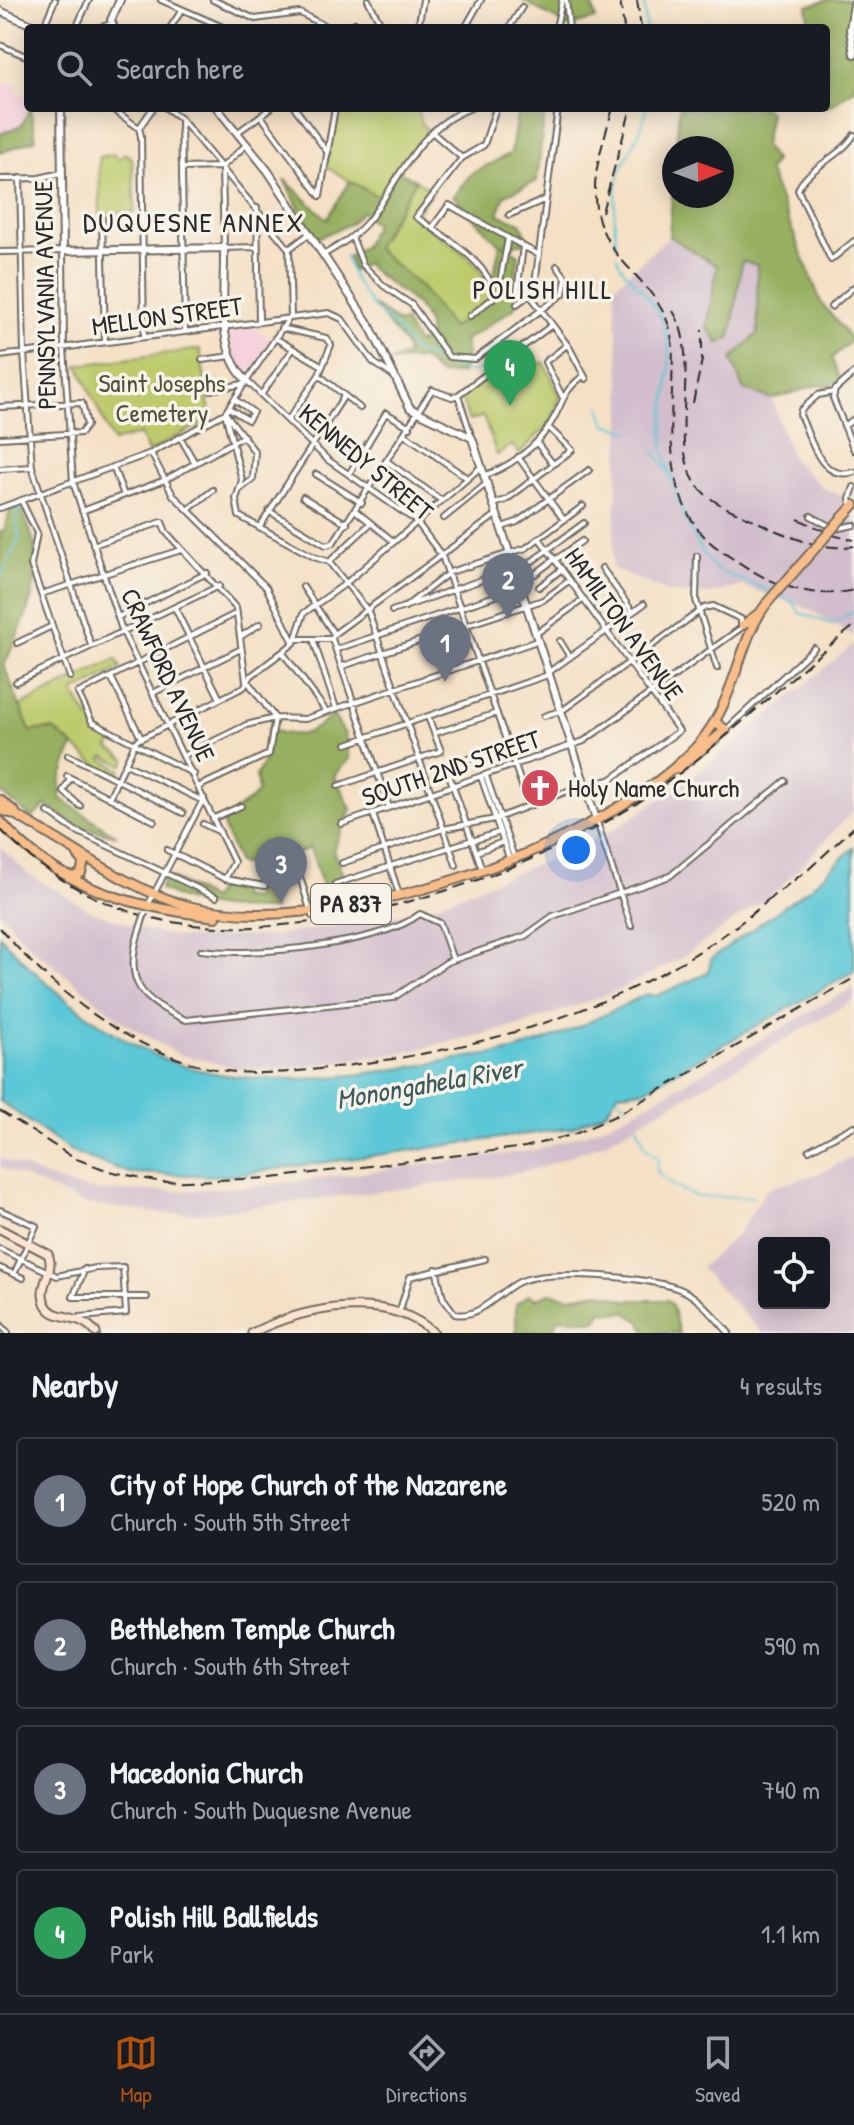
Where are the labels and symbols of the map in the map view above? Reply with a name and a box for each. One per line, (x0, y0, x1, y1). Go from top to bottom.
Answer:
north arrow (662, 136, 734, 208)
street label: PENNSYLVANIA AVENUE (25, 180, 64, 410)
district label: DUQUESNE ANNEX (83, 203, 305, 241)
district label: POLISH HILL (473, 270, 613, 308)
street label: MELLON STREET (89, 288, 245, 343)
pin: 4 (484, 340, 536, 406)
park label: Saint Josephs Cemetery (98, 365, 226, 430)
street label: KENNEDY STREET (292, 395, 441, 529)
street label: HAMILTON AVENUE (557, 540, 692, 708)
pin: 2 (482, 553, 534, 619)
street label: CRAWFORD AVENUE (113, 582, 224, 768)
pin: 1 (419, 616, 471, 682)
street label: SOUTH 2ND STREET (357, 720, 545, 814)
church icon: Holy Name Church (519, 767, 561, 809)
place label: Holy Name Church (568, 770, 739, 805)
your location (556, 830, 596, 870)
pin: 3 (255, 837, 307, 903)
road number: PA 837 (311, 884, 391, 924)
water label: Monongahela River (333, 1047, 528, 1118)

